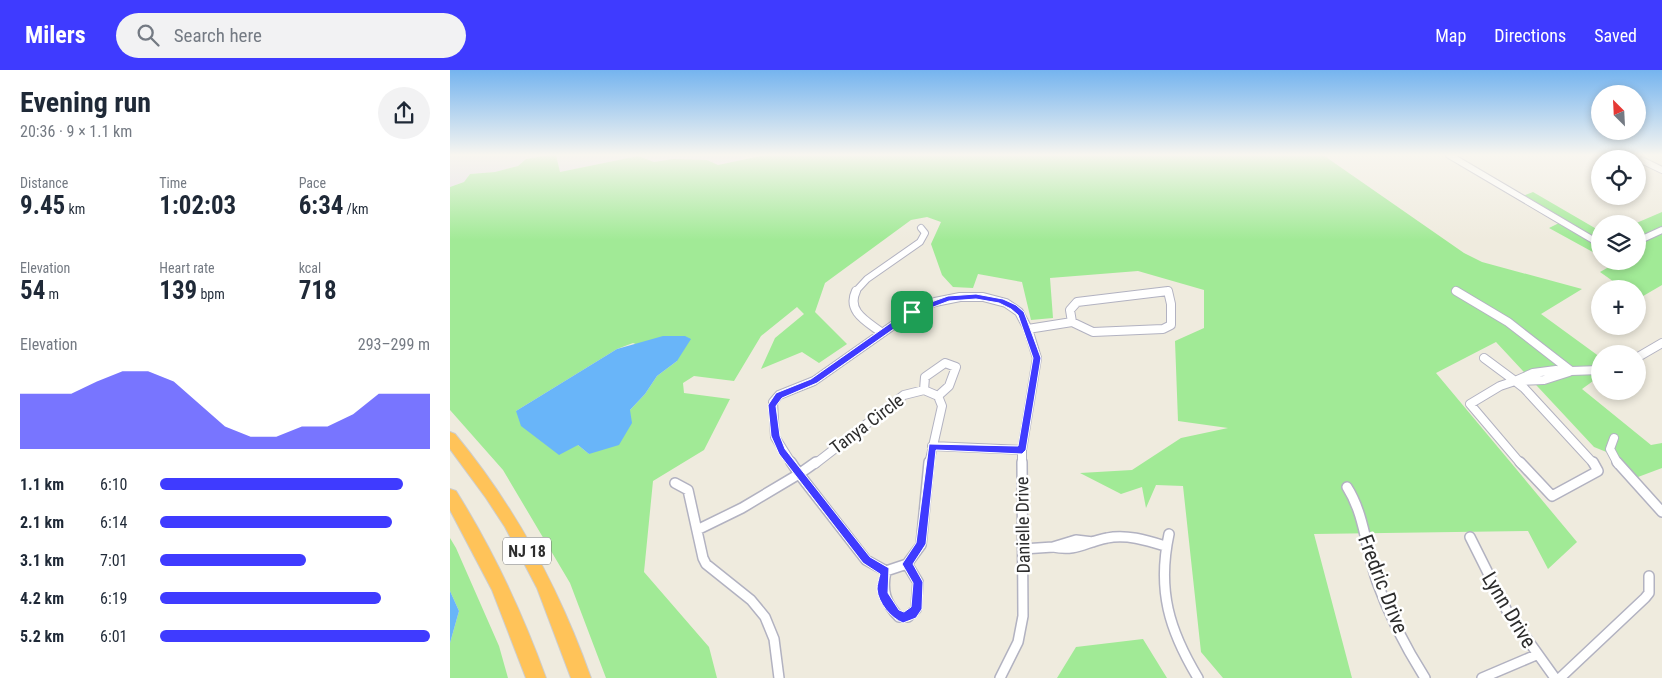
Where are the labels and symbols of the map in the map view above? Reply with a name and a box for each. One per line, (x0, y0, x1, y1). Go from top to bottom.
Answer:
north arrow (1591, 85, 1646, 140)
pin (891, 291, 933, 333)
street label: Tanya Circle (826, 389, 908, 458)
street label: Danielle Drive (1011, 476, 1034, 574)
street label: Fredric Drive (1353, 531, 1413, 637)
road number: NJ 18 (503, 538, 551, 564)
street label: Lynn Drive (1477, 568, 1541, 652)

